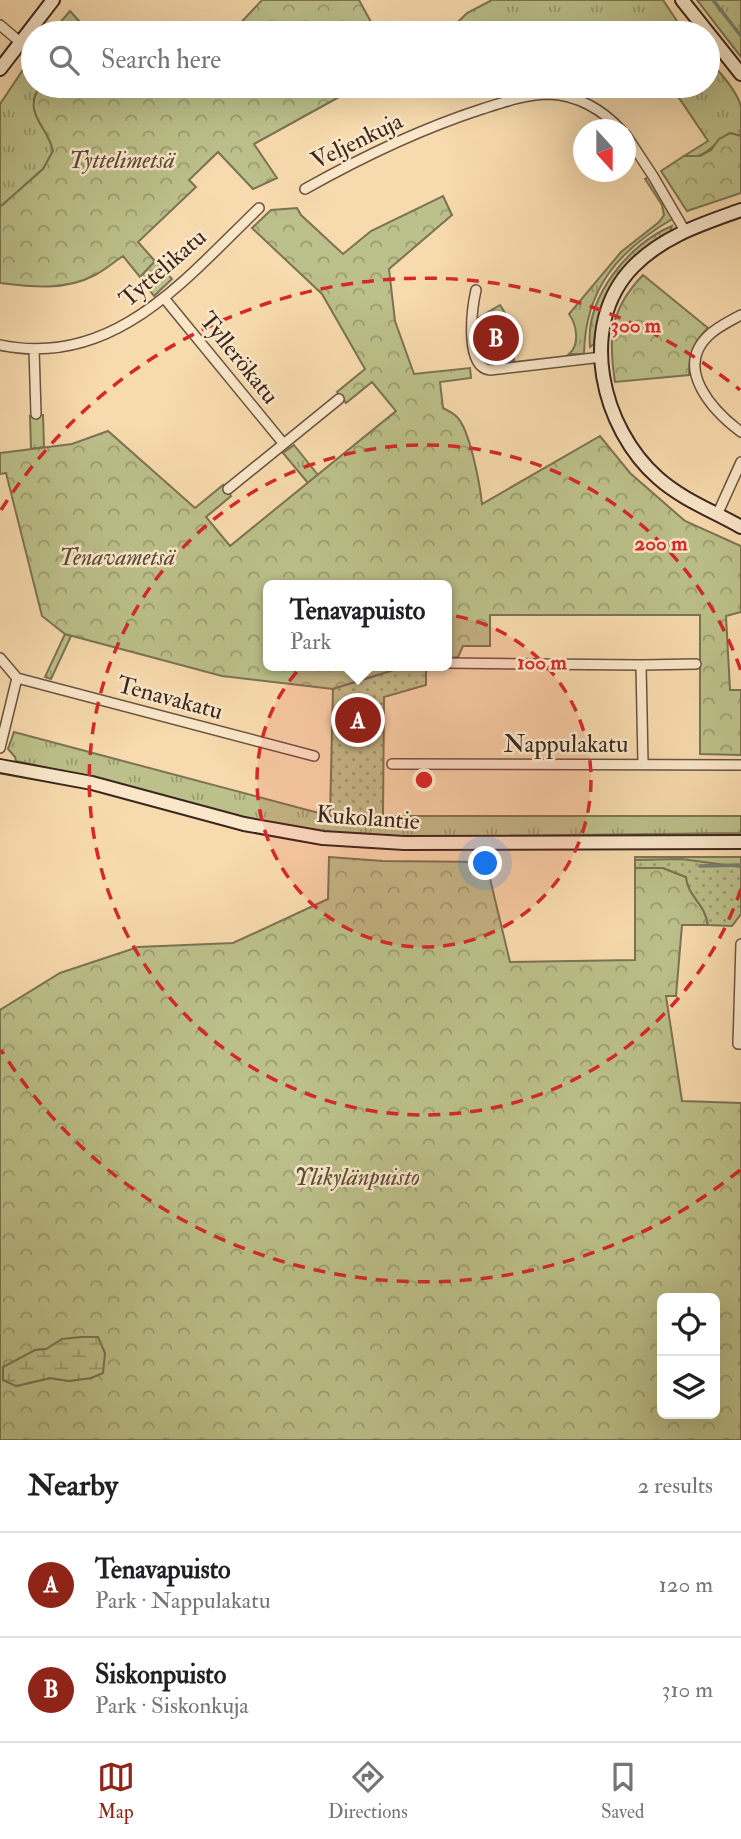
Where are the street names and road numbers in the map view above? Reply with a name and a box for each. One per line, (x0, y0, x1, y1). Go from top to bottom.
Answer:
street label: Veljenkuja (306, 105, 409, 176)
street label: Tyttelikatu (113, 222, 213, 314)
street label: Tyllerökatu (192, 306, 286, 410)
street label: Tenavakatu (114, 669, 226, 727)
street label: Nappulakatu (504, 729, 628, 760)
street label: Kukolantie (315, 799, 421, 837)

